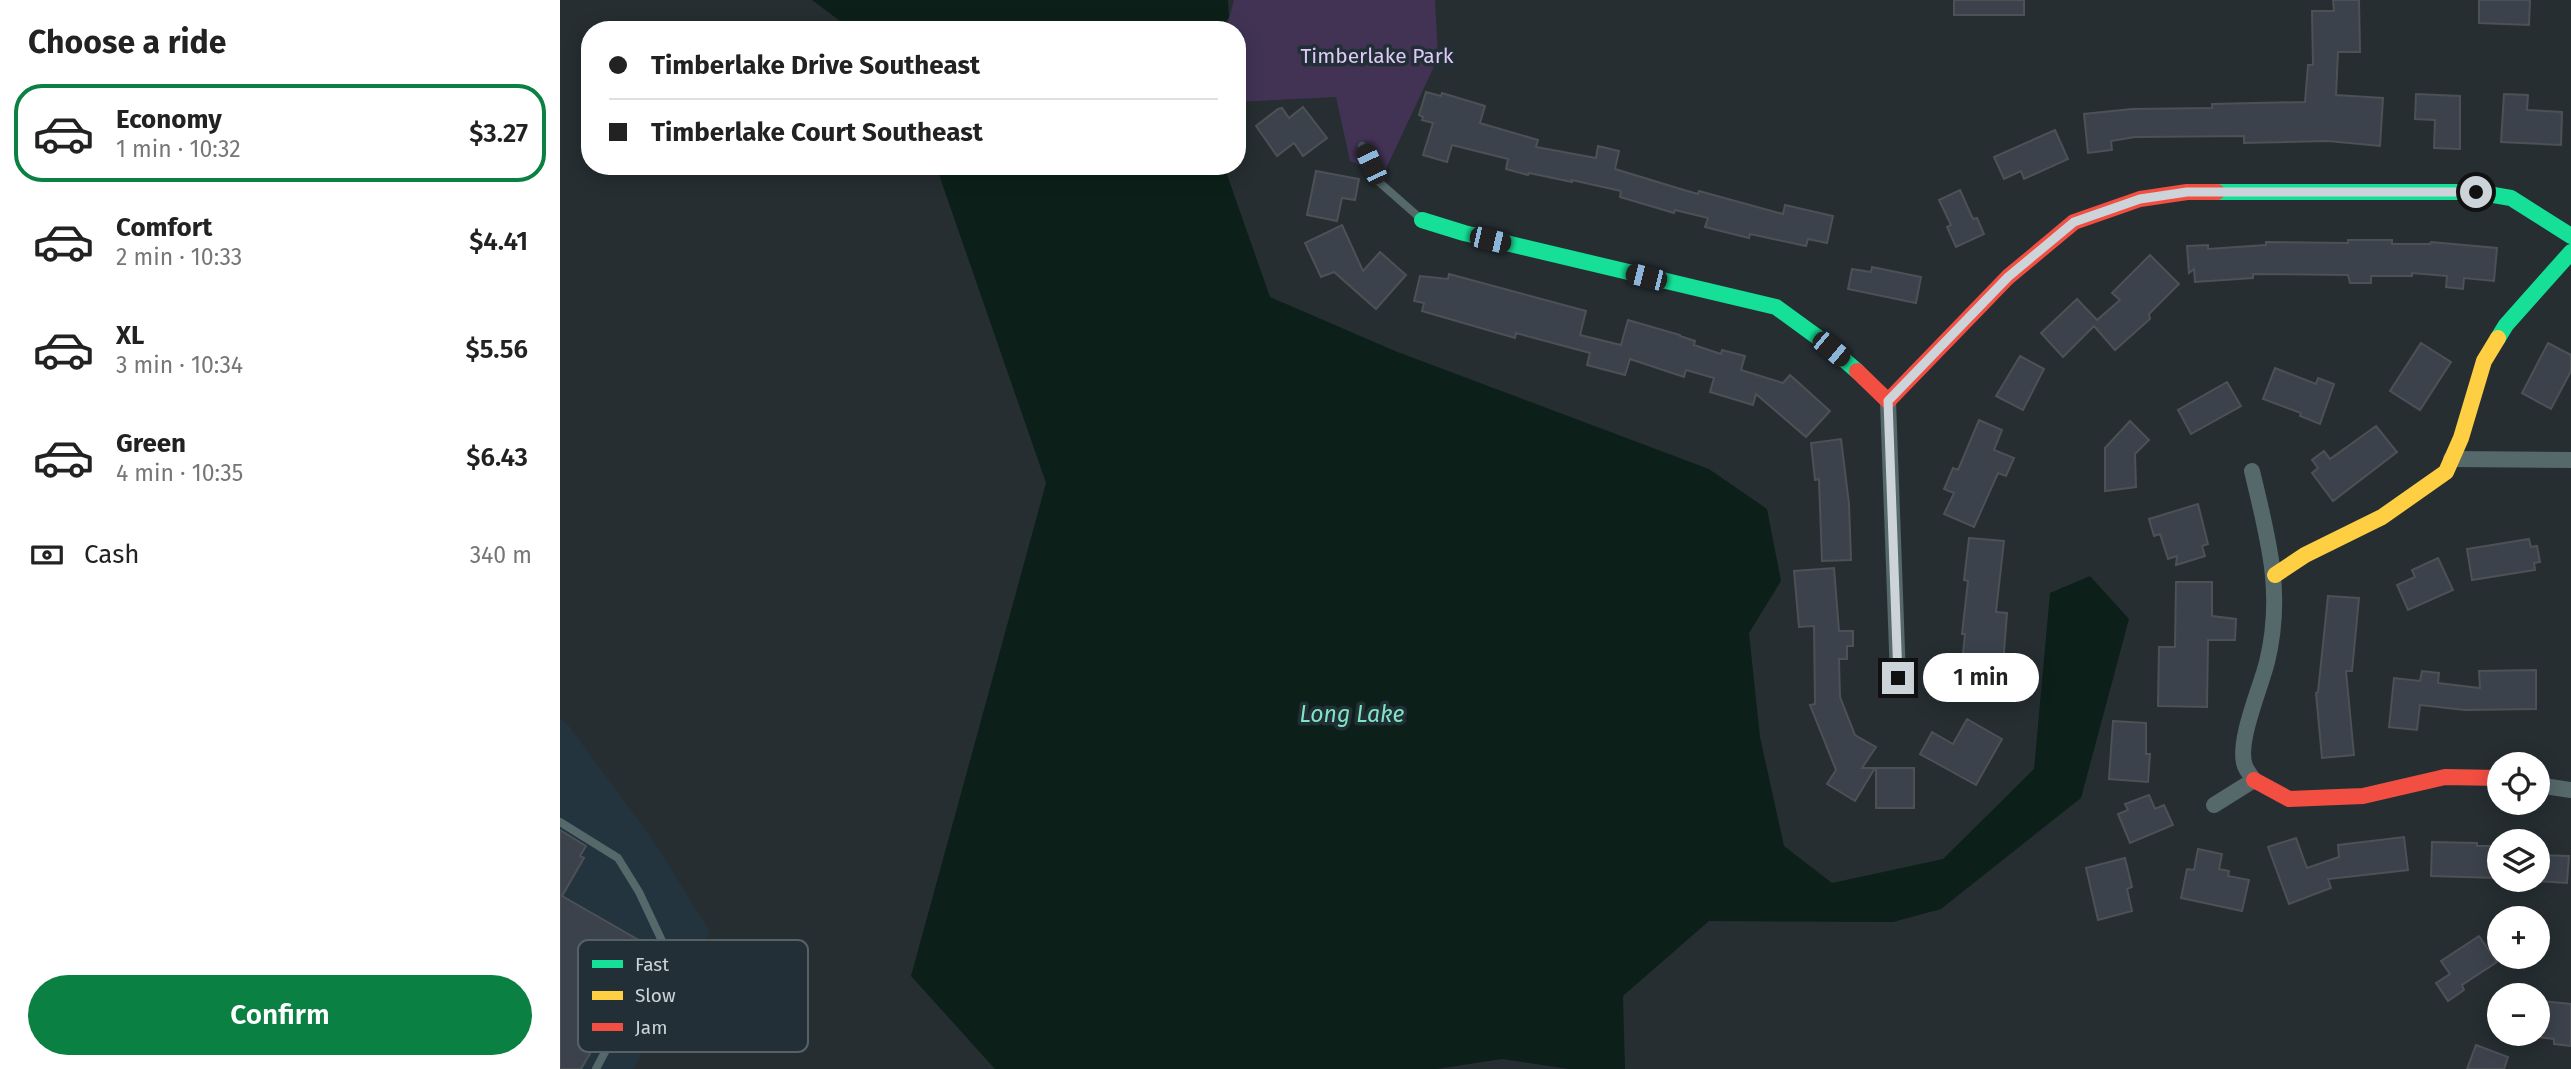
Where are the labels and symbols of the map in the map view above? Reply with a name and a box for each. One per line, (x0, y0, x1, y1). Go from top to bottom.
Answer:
park label: Timberlake Park (1300, 43, 1454, 69)
car (1353, 141, 1390, 187)
route start (2460, 176, 2492, 208)
car (1468, 225, 1513, 255)
car (1624, 262, 1669, 292)
car (1809, 327, 1854, 371)
callout: 1 min (1922, 654, 2038, 702)
route end (1882, 662, 1914, 694)
water label: Long Lake (1300, 700, 1405, 728)
legend (578, 940, 808, 1052)
text: Fast (635, 953, 669, 976)
text: Slow (635, 984, 676, 1007)
text: Jam (635, 1016, 667, 1039)

